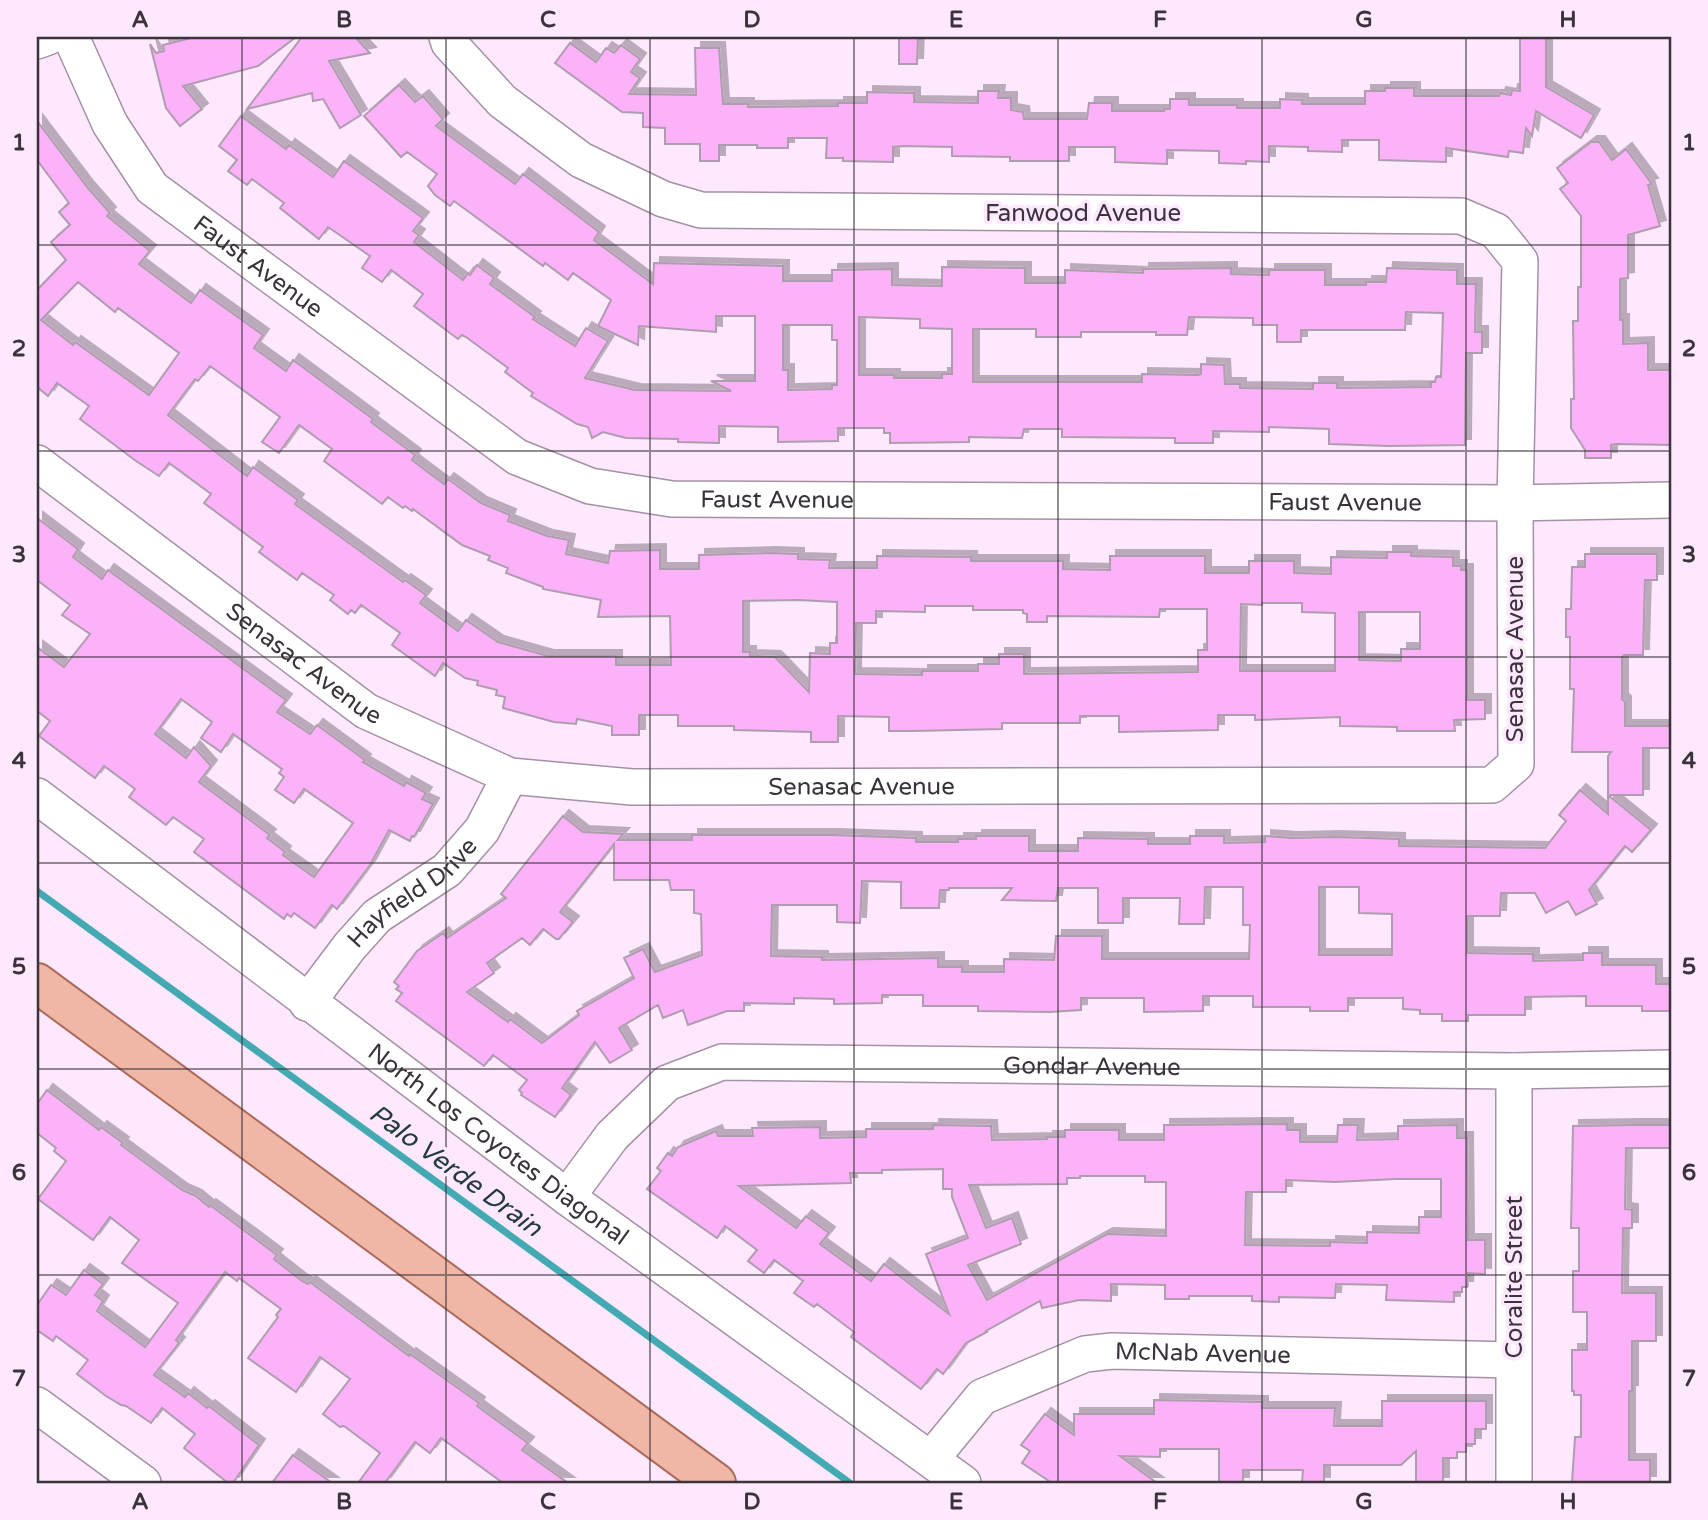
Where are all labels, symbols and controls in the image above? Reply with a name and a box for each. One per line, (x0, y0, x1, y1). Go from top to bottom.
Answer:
text: A (131, 6, 149, 34)
text: B (336, 6, 352, 34)
text: C (540, 6, 556, 34)
text: D (743, 6, 761, 34)
text: E (949, 6, 963, 34)
text: F (1153, 6, 1167, 34)
text: G (1355, 6, 1373, 34)
text: H (1559, 6, 1577, 34)
text: 1 (12, 129, 26, 157)
text: 1 (1682, 129, 1696, 157)
street label: Fanwood Avenue (985, 199, 1181, 228)
street label: Faust Avenue (188, 210, 328, 324)
text: 2 (12, 335, 26, 363)
text: 2 (1682, 335, 1696, 363)
street label: Faust Avenue (700, 485, 854, 515)
street label: Faust Avenue (1268, 488, 1422, 518)
text: 3 (12, 541, 26, 569)
text: 3 (1682, 541, 1696, 569)
street label: Senasac Avenue (1501, 556, 1530, 742)
street label: Senasac Avenue (220, 597, 386, 731)
text: 4 (12, 747, 27, 775)
text: 4 (1682, 747, 1697, 775)
street label: Senasac Avenue (768, 772, 955, 802)
street label: Hayfield Drive (341, 832, 484, 954)
text: 5 (12, 953, 26, 981)
text: 5 (1682, 953, 1696, 981)
street label: North Los Coyotes Diagonal (362, 1038, 634, 1252)
street label: Gondar Avenue (1003, 1051, 1181, 1082)
water label: Palo Verde Drain (364, 1097, 549, 1244)
text: 6 (12, 1159, 26, 1187)
text: 6 (1682, 1159, 1696, 1187)
street label: Coralite Street (1500, 1196, 1529, 1358)
street label: McNab Avenue (1115, 1337, 1291, 1370)
text: 7 (12, 1365, 26, 1393)
text: 7 (1682, 1365, 1696, 1393)
text: A (131, 1488, 149, 1516)
text: B (336, 1488, 352, 1516)
text: C (540, 1488, 556, 1516)
text: D (743, 1488, 761, 1516)
text: E (949, 1488, 963, 1516)
text: F (1153, 1488, 1167, 1516)
text: G (1355, 1488, 1373, 1516)
text: H (1559, 1488, 1577, 1516)

